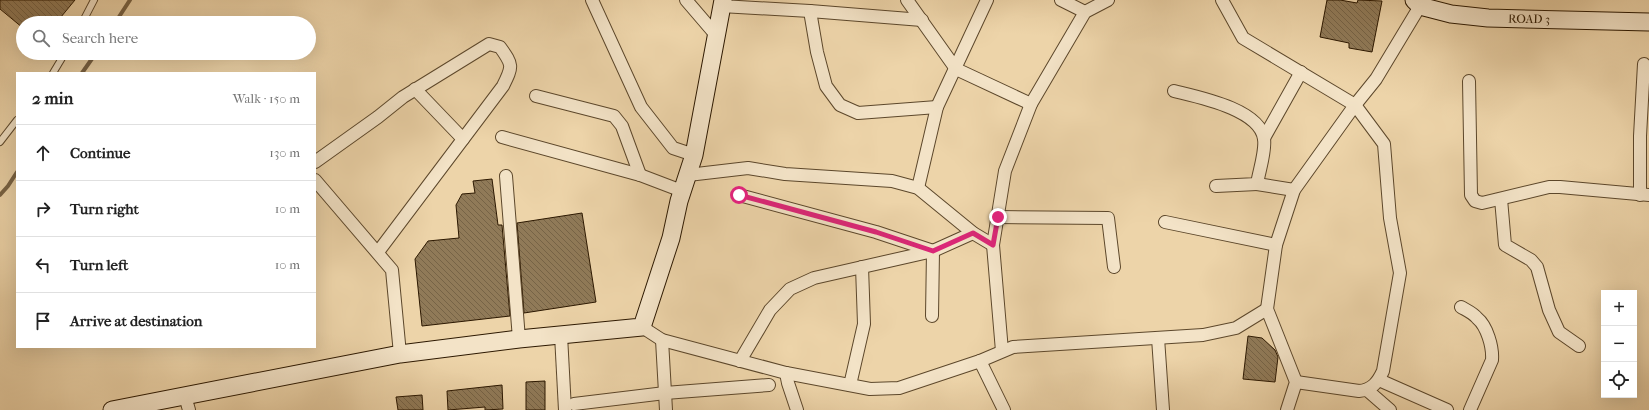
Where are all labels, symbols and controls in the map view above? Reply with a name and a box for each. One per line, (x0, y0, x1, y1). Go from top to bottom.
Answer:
street label: ROAD 3 (1508, 12, 1550, 26)
search box (16, 16, 316, 60)
icon: search (30, 27, 52, 49)
text: Search here (62, 29, 138, 47)
text: 2 min (32, 88, 73, 108)
text: Walk · 150 m (233, 91, 300, 106)
icon: ahead (32, 142, 54, 164)
text: Continue (70, 144, 130, 162)
text: 130 m (269, 145, 300, 160)
route start (730, 186, 748, 204)
icon: right (32, 198, 54, 220)
text: Turn right (70, 200, 139, 218)
text: 10 m (275, 201, 300, 216)
route end (989, 208, 1007, 226)
icon: left (32, 254, 54, 276)
text: Turn left (70, 256, 128, 274)
text: 10 m (275, 257, 300, 272)
map controls (1601, 290, 1637, 398)
button: + (1601, 290, 1637, 326)
icon: arrive (32, 310, 54, 332)
text: Arrive at destination (70, 312, 202, 330)
button: − (1601, 326, 1637, 362)
button: locate (1601, 362, 1637, 398)

